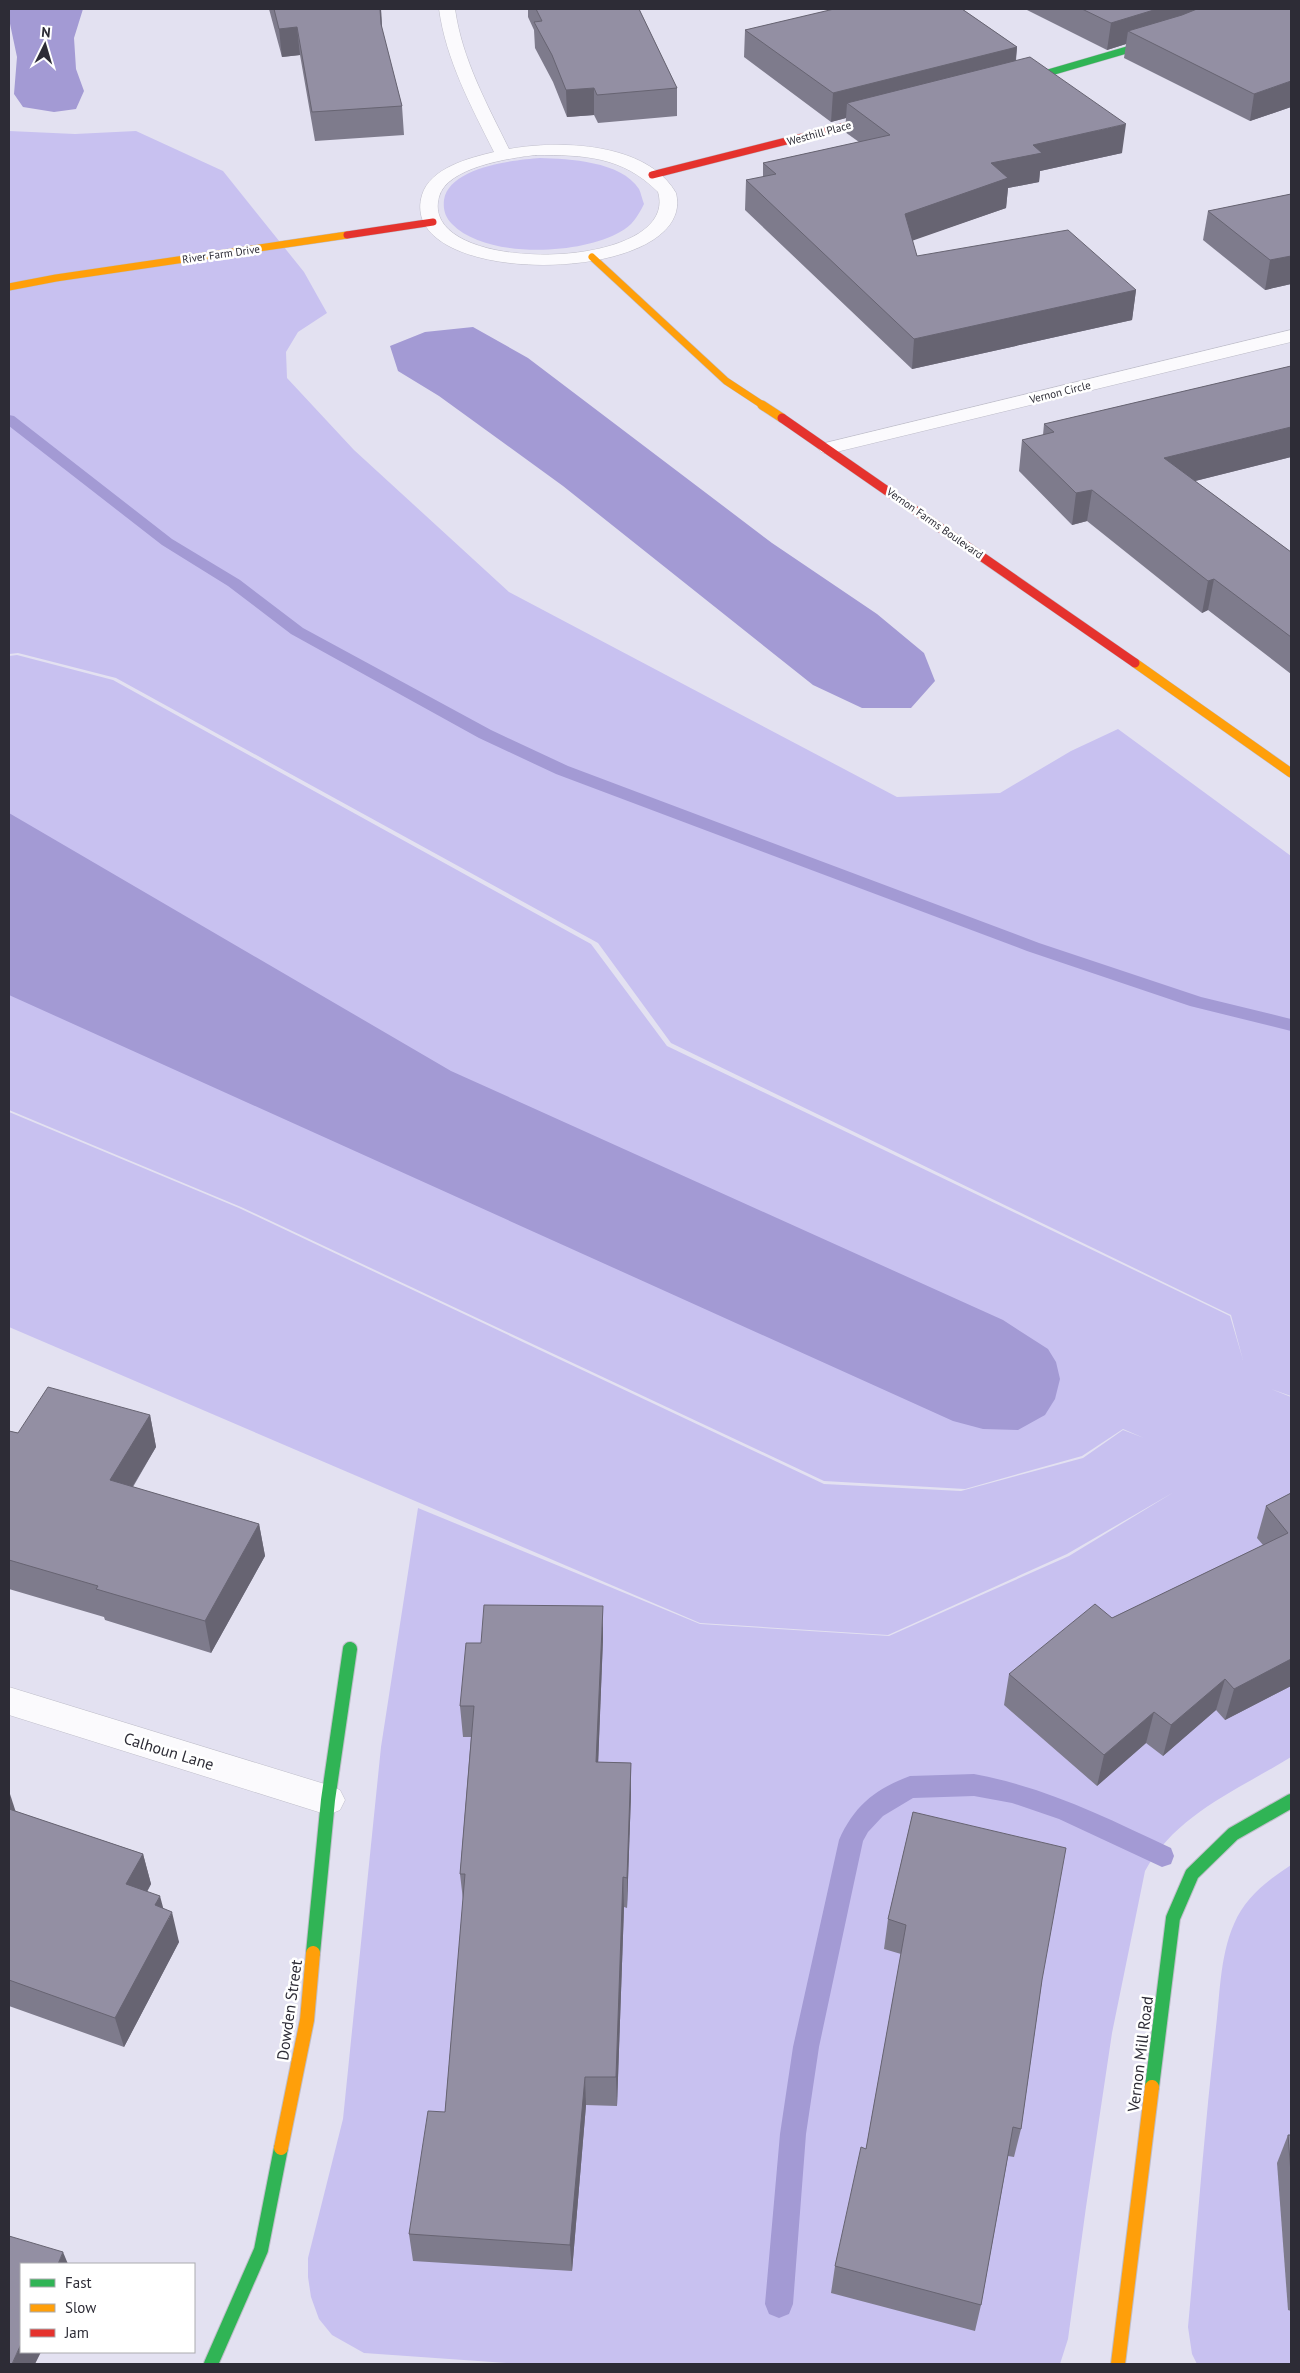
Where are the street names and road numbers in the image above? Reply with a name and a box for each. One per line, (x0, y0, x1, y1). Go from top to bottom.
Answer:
street label: Westhill Place (785, 118, 853, 148)
street label: River Farm Drive (181, 242, 261, 266)
street label: Vernon Circle (1027, 378, 1092, 407)
street label: Vernon Farms Boulevard (883, 484, 986, 562)
street label: Calhoun Lane (122, 1728, 216, 1774)
street label: Dowden Street (272, 1958, 306, 2062)
street label: Vernon Mill Road (1123, 1995, 1157, 2114)

